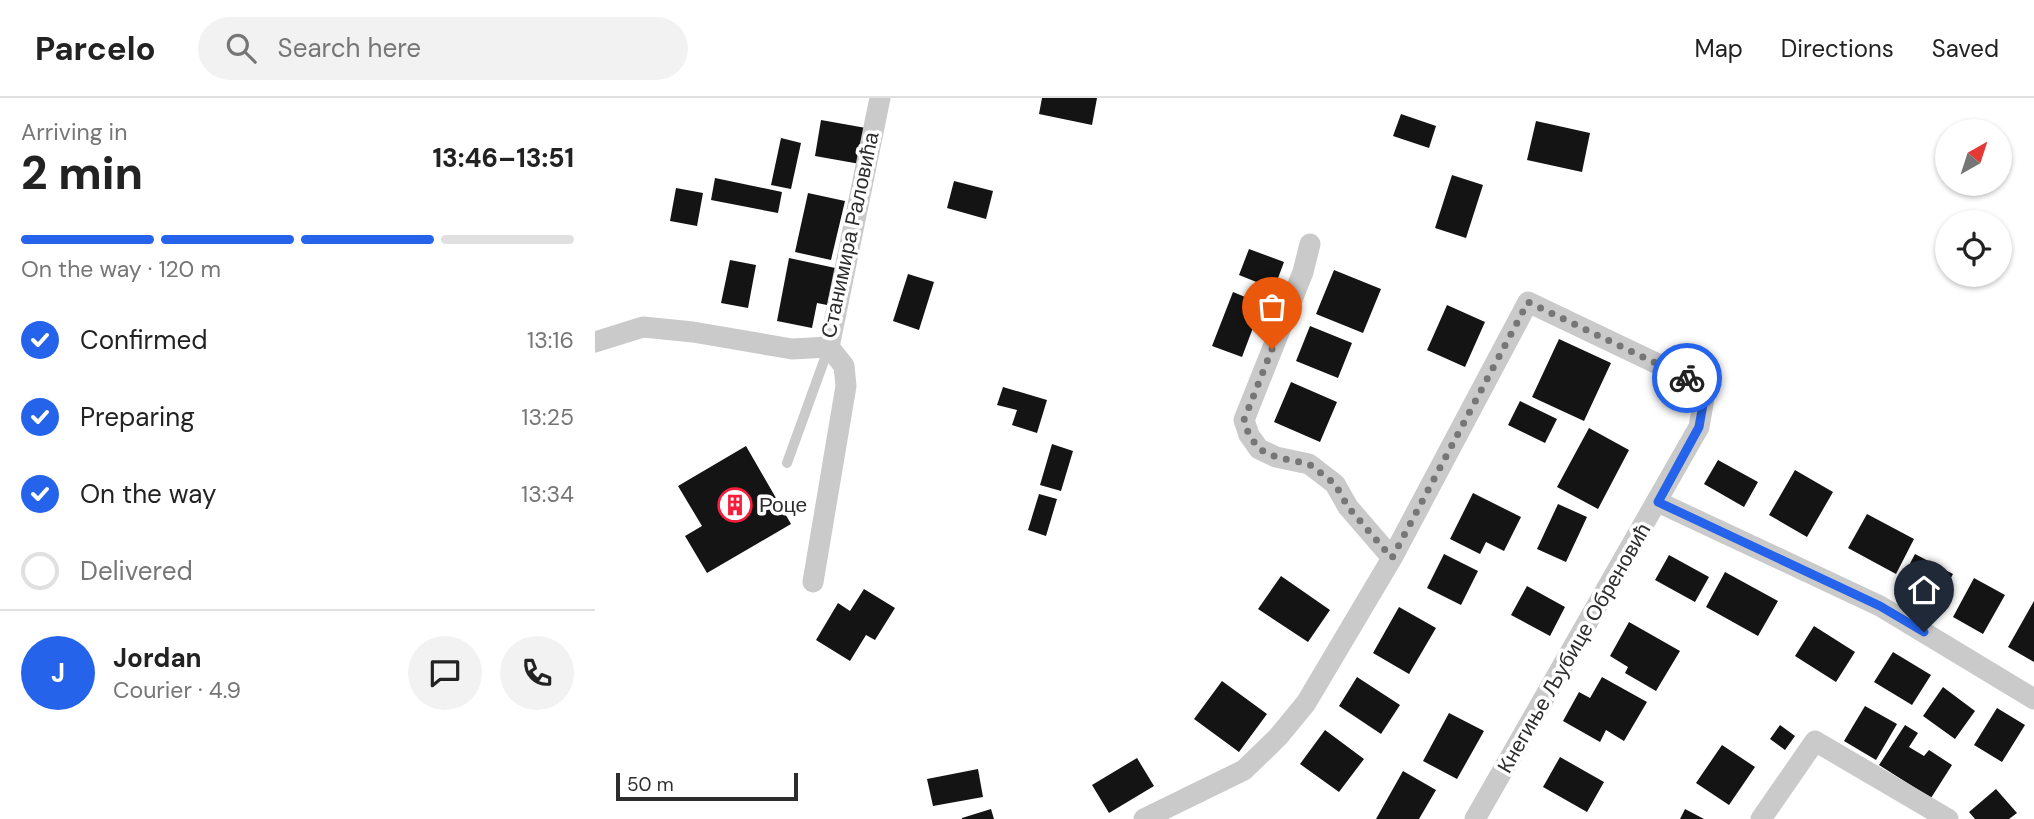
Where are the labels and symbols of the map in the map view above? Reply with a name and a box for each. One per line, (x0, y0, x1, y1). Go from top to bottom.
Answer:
north arrow (1935, 119, 2013, 196)
street label: Станимира Раловића (814, 129, 886, 341)
pin (1242, 277, 1302, 349)
courier (1652, 343, 1722, 413)
building icon: Роце (716, 486, 754, 524)
place label: Роце (759, 491, 807, 519)
street label: Кнегиње Љубице Обреновић (1491, 518, 1657, 778)
pin (1894, 560, 1954, 632)
scale bar (616, 770, 798, 802)

